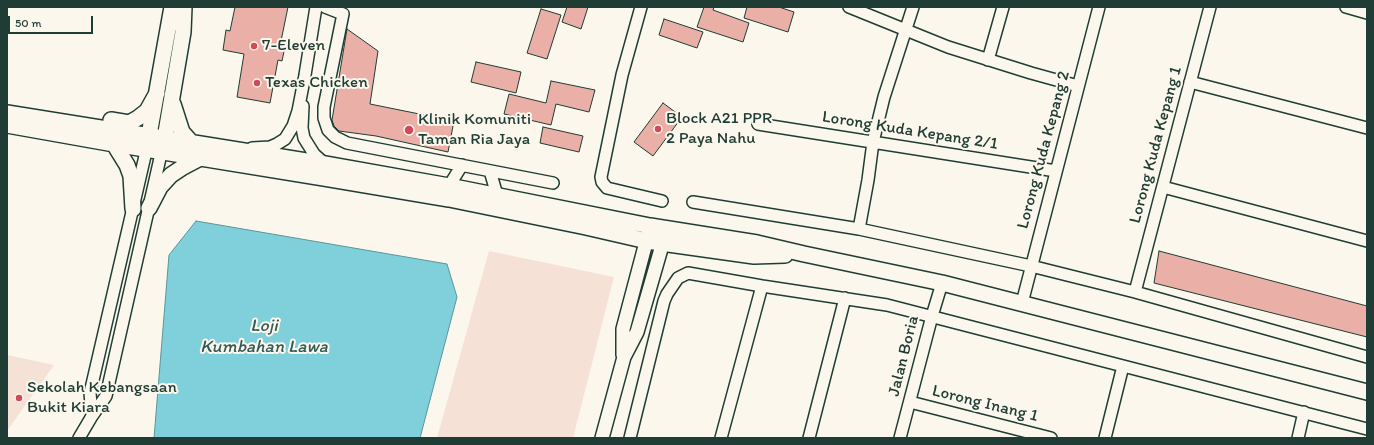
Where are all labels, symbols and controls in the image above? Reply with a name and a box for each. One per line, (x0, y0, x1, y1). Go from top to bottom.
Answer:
scale bar (10, 8, 95, 34)
text: 50 m (15, 16, 41, 30)
place label: 7-Eleven (262, 36, 325, 56)
marker: 7-Eleven (249, 41, 259, 51)
street label: Lorong Kuda Kepang 1 (1125, 64, 1187, 226)
street label: Lorong Kuda Kepang 2 (1013, 69, 1075, 231)
place label: Texas Chicken (265, 73, 368, 93)
marker: Texas Chicken (252, 78, 262, 88)
street label: Lorong Kuda Kepang 2/1 (821, 107, 999, 155)
place label: Block A21 PPR 2 Paya Nahu (666, 109, 772, 149)
place label: Klinik Komuniti Taman Ria Jaya (418, 110, 531, 150)
marker: Klinik Komuniti Taman Ria Jaya (403, 124, 415, 136)
marker: Block A21 PPR 2 Paya Nahu (653, 124, 663, 134)
street label: Jalan Boria (884, 314, 924, 398)
water label: Loji Kumbahan Lawa (200, 315, 328, 358)
place label: Sekolah Kebangsaan Bukit Kiara (27, 378, 177, 418)
street label: Lorong Inang 1 (930, 381, 1040, 427)
marker: Sekolah Kebangsaan Bukit Kiara (14, 393, 24, 403)

